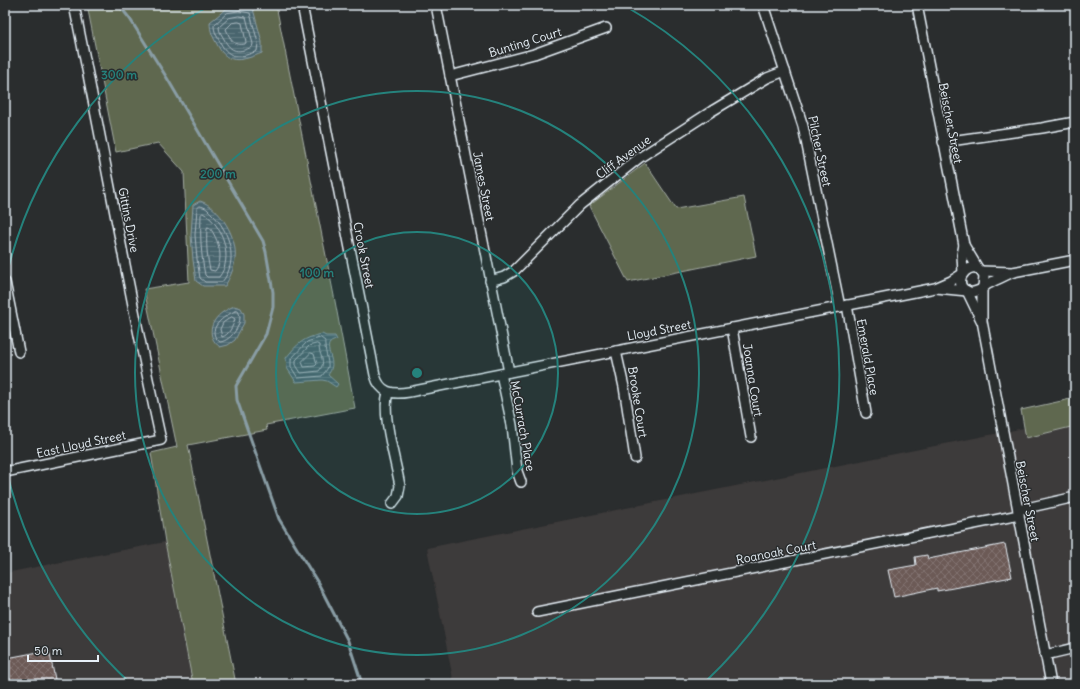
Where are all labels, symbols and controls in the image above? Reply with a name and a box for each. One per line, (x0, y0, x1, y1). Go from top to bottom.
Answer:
street label: Bunting Court (487, 24, 563, 60)
text: 300 m (101, 67, 137, 82)
street label: Beischer Street (936, 81, 966, 165)
street label: Pilcher Street (805, 114, 835, 188)
street label: Cliff Avenue (593, 132, 653, 182)
street label: James Street (470, 150, 498, 222)
text: 200 m (200, 166, 236, 181)
street label: Gittins Drive (115, 186, 143, 254)
street label: Crook Street (350, 221, 378, 289)
text: 100 m (300, 265, 334, 280)
street label: Lloyd Street (626, 316, 692, 344)
street label: Emerald Place (854, 318, 882, 396)
street label: Joanna Court (740, 342, 766, 418)
street label: Brooke Court (625, 365, 651, 439)
centre of rings (410, 366, 424, 380)
street label: McCurrach Place (508, 380, 538, 472)
street label: East Lloyd Street (35, 427, 127, 461)
street label: Beischer Street (1013, 459, 1043, 543)
street label: Roanoak Court (735, 537, 817, 567)
scale bar (28, 637, 98, 663)
text: 50 m (34, 643, 63, 658)

